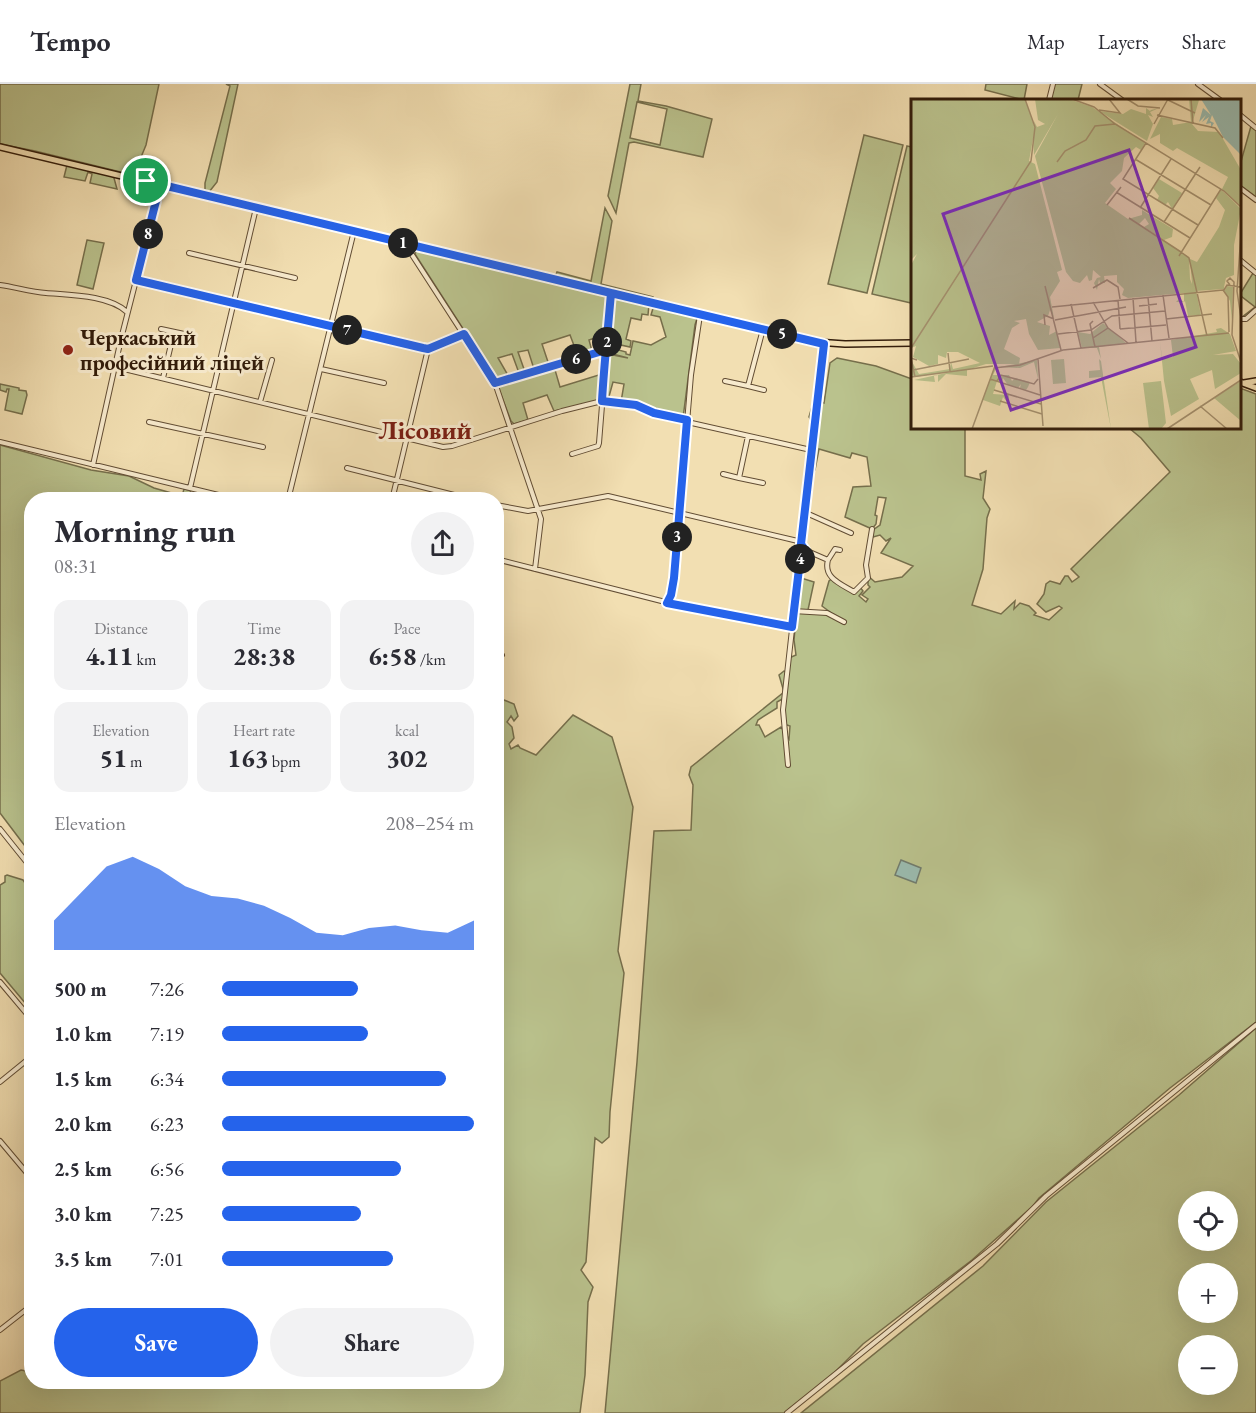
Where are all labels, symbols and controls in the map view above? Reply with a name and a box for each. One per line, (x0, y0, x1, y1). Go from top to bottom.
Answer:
text: Tempo (30, 23, 111, 59)
text: Map (1027, 28, 1065, 55)
text: Layers (1098, 28, 1149, 55)
text: Share (1182, 28, 1226, 55)
inset map (911, 99, 1241, 429)
pin (120, 155, 171, 206)
icon: arrive (129, 164, 162, 197)
pin: 8 (133, 219, 163, 249)
text: 8 (144, 223, 152, 244)
pin: 1 (388, 228, 418, 258)
text: 1 (399, 232, 407, 253)
pin: 7 (332, 315, 362, 345)
text: 7 (343, 319, 351, 340)
pin: 5 (767, 319, 797, 349)
place label: Черкаський професійний ліцей (80, 323, 264, 377)
text: 5 (778, 323, 786, 344)
pin: 2 (592, 327, 622, 357)
text: 2 (603, 331, 611, 352)
marker: Черкаський професійний ліцей (61, 343, 75, 357)
pin: 6 (561, 344, 591, 374)
text: 6 (572, 348, 580, 369)
district label: Лісовий (378, 413, 472, 447)
text: Morning run (54, 509, 236, 552)
button: share (411, 512, 474, 575)
pin: 3 (662, 522, 692, 552)
text: 3 (673, 526, 681, 547)
pin: 4 (785, 544, 815, 574)
text: 4 (796, 548, 804, 569)
text: 08:31 (54, 553, 97, 579)
text: Distance (94, 618, 148, 639)
text: Time (247, 618, 281, 639)
text: Pace (394, 618, 420, 639)
text: 4.11 (86, 639, 133, 673)
text: 28:38 (233, 639, 295, 673)
text: 6:58 (368, 639, 417, 673)
text: km (133, 649, 156, 670)
text: /km (417, 649, 446, 670)
text: Elevation (92, 720, 150, 741)
text: Heart rate (233, 720, 295, 741)
text: kcal (395, 720, 419, 741)
text: 51 (99, 741, 127, 775)
text: 163 (227, 741, 269, 775)
text: 302 (386, 741, 428, 775)
text: m (127, 751, 143, 772)
text: bpm (269, 751, 301, 772)
text: Elevation (54, 810, 126, 836)
text: 208–254 m (386, 810, 474, 836)
text: 500 m (54, 976, 107, 1002)
text: 7:26 (150, 976, 184, 1002)
text: 1.0 km (54, 1021, 112, 1047)
text: 7:19 (150, 1021, 184, 1047)
text: 1.5 km (54, 1066, 112, 1092)
text: 6:34 (150, 1066, 184, 1092)
text: 2.0 km (54, 1111, 112, 1137)
text: 6:23 (150, 1111, 184, 1137)
text: 2.5 km (54, 1156, 112, 1182)
text: 6:56 (150, 1156, 184, 1182)
map controls (1178, 1191, 1238, 1395)
button: locate (1178, 1191, 1238, 1251)
text: 3.0 km (54, 1201, 112, 1227)
text: 7:25 (150, 1201, 184, 1227)
text: 3.5 km (54, 1246, 112, 1272)
text: 7:01 (150, 1246, 184, 1272)
button: + (1178, 1263, 1238, 1323)
button: Save (54, 1308, 258, 1377)
button: Share (270, 1308, 474, 1377)
button: − (1178, 1335, 1238, 1395)

